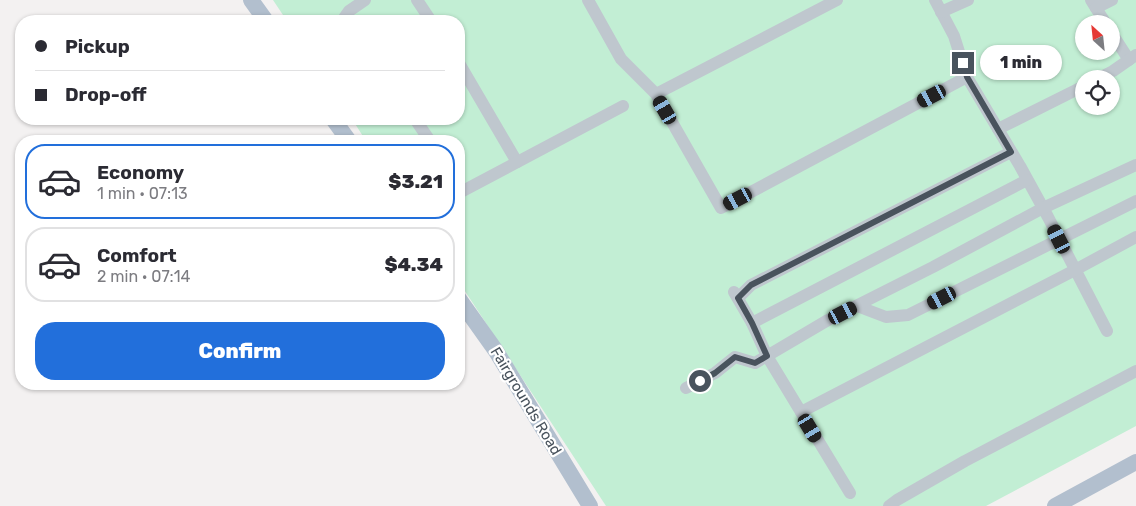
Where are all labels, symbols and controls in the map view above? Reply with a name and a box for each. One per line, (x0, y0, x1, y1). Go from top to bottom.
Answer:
north arrow (1075, 15, 1120, 60)
map controls (1075, 15, 1120, 115)
text: Pickup (65, 35, 130, 58)
callout: 1 min (980, 46, 1063, 80)
route end (952, 52, 974, 74)
text: 1 min (1000, 53, 1042, 72)
button: locate (1075, 70, 1120, 115)
car (915, 82, 948, 110)
text: Drop-off (65, 83, 147, 106)
car (651, 93, 678, 127)
icon: car (37, 159, 82, 204)
text: Economy (97, 161, 184, 184)
text: $3.21 (388, 170, 443, 193)
text: 1 min · 07:13 (97, 184, 188, 203)
car (721, 185, 754, 213)
car (1045, 222, 1072, 256)
icon: car (37, 242, 82, 287)
text: Comfort (97, 244, 177, 267)
text: $4.34 (384, 253, 443, 276)
text: 2 min · 07:14 (97, 267, 190, 286)
car (925, 285, 958, 311)
car (826, 300, 859, 326)
button: Confirm (35, 322, 445, 380)
street label: Fairgrounds Road (487, 344, 565, 458)
route start (689, 370, 711, 392)
car (795, 411, 824, 445)

